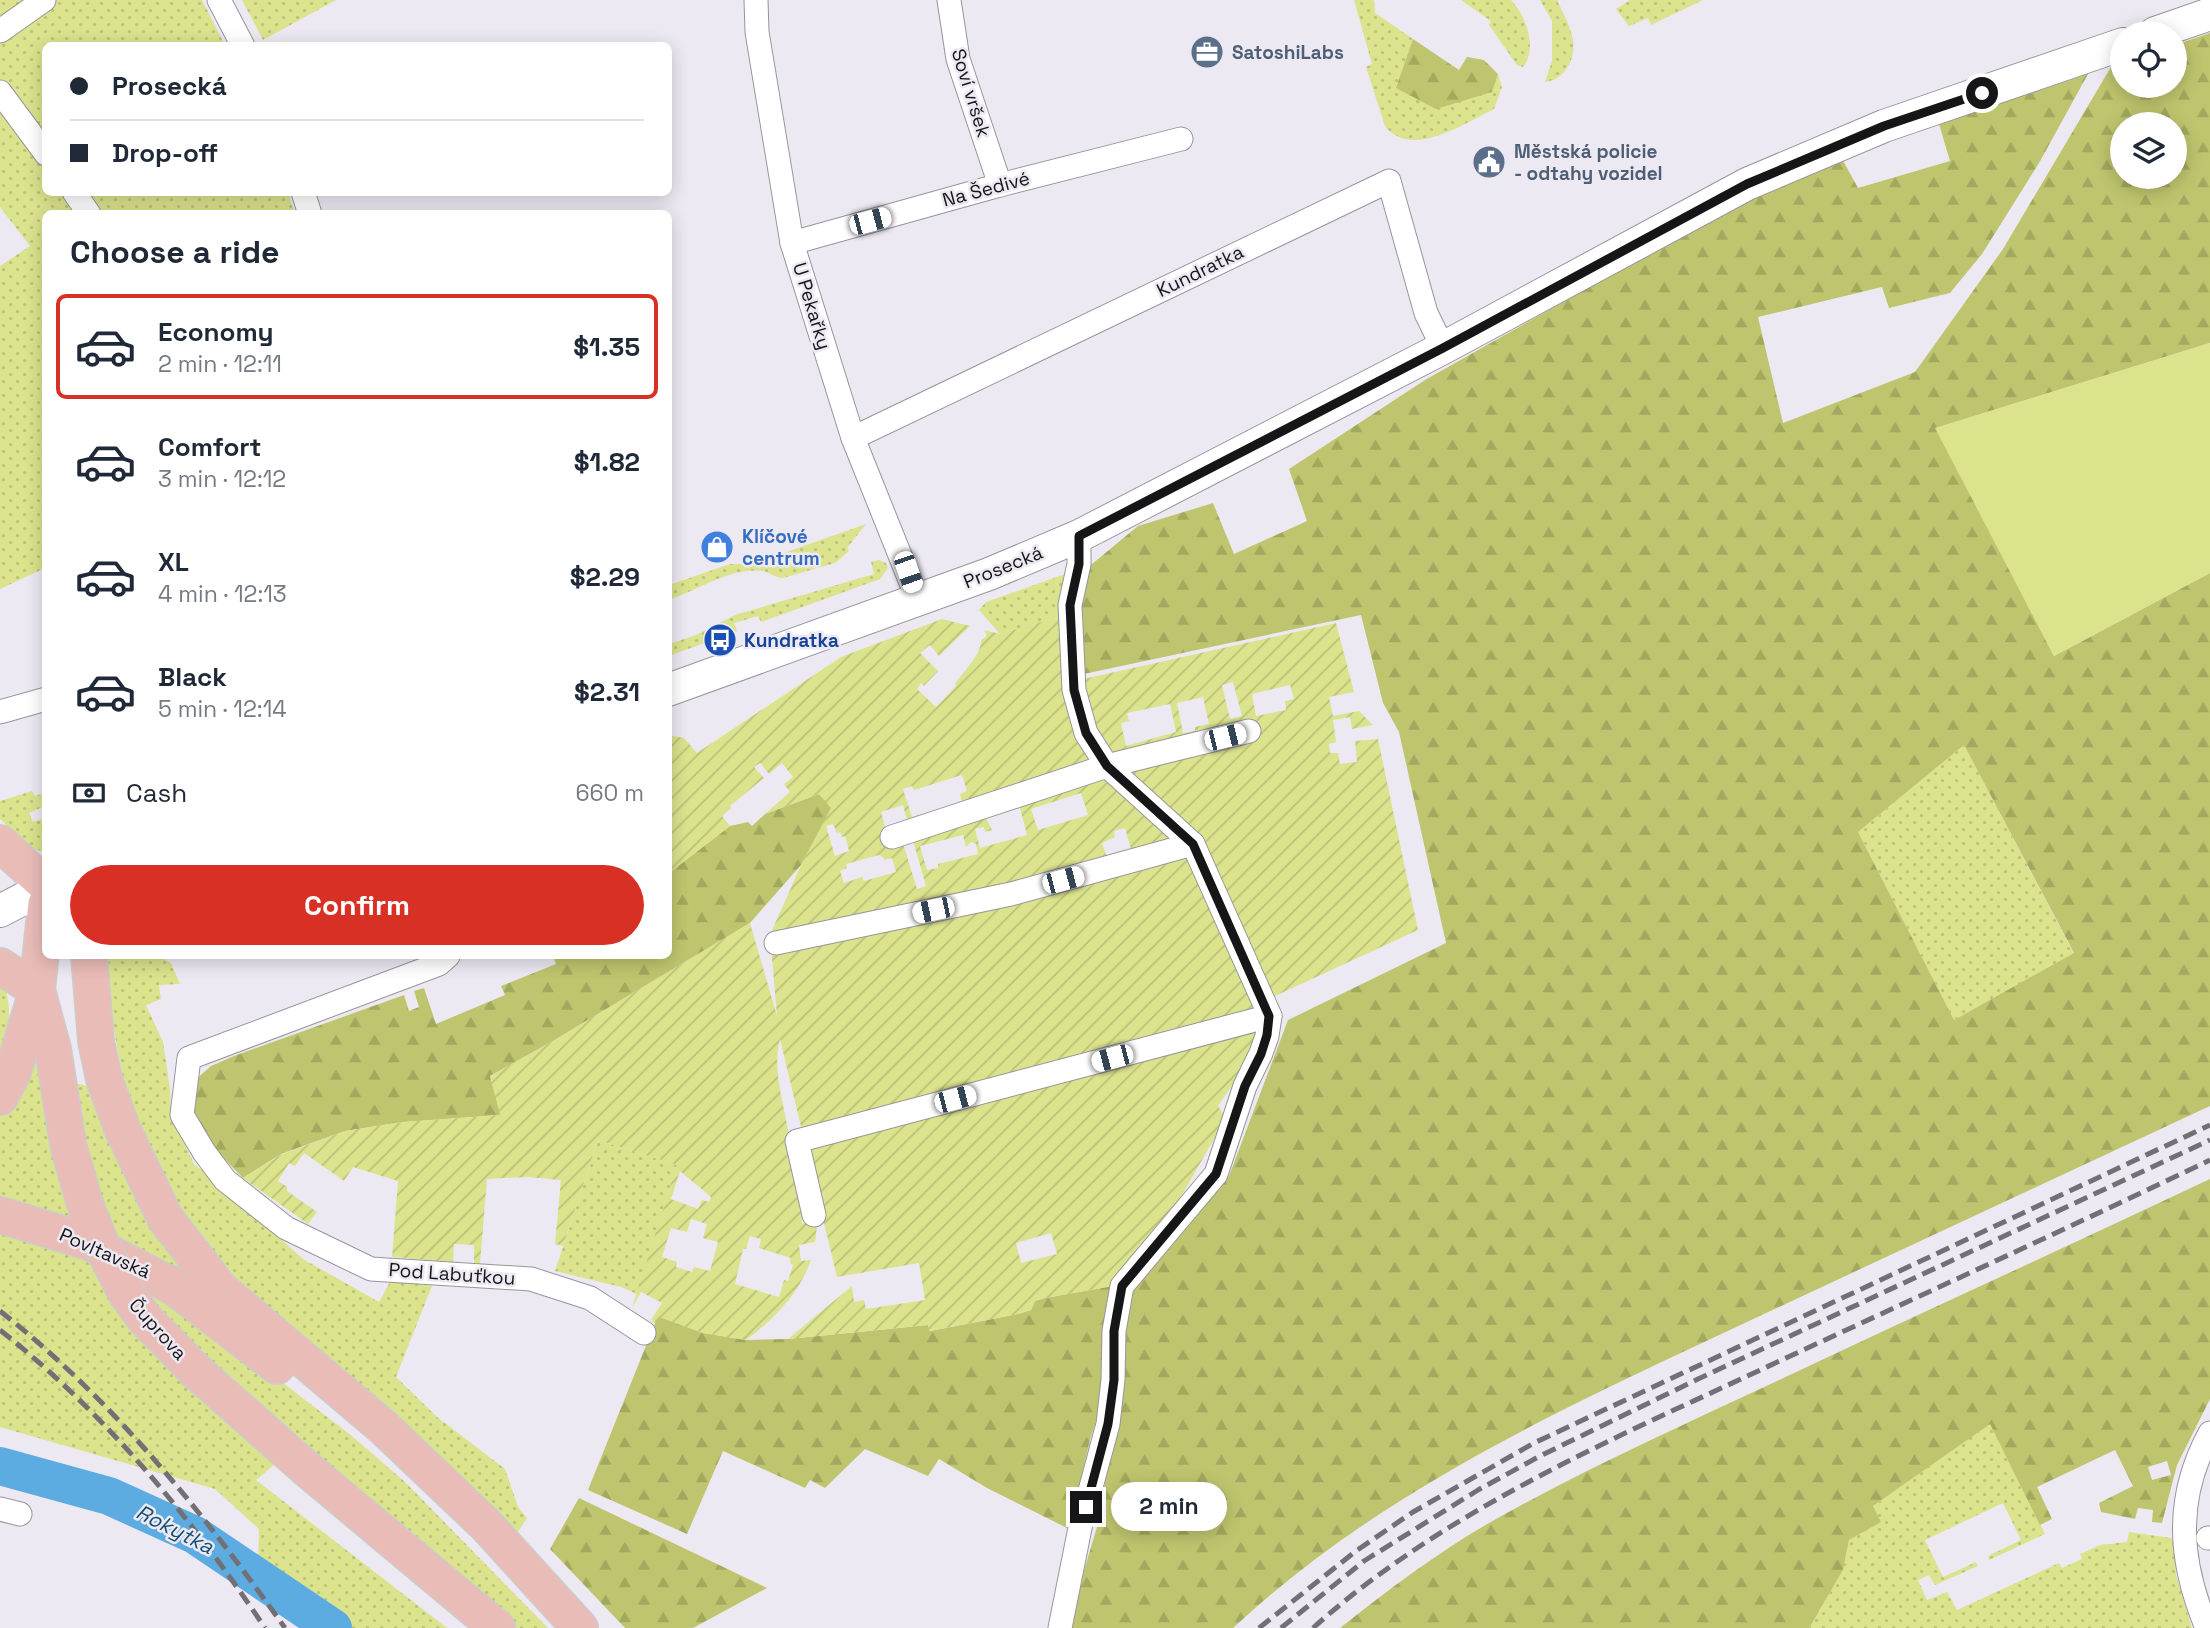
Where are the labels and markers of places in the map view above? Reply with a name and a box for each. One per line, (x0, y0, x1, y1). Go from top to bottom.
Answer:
office icon: SatoshiLabs (1188, 33, 1226, 71)
place label: SatoshiLabs (1232, 40, 1344, 65)
place label: Městská policie - odtahy vozidel (1514, 139, 1663, 186)
public building icon: Městská policie - odtahy vozidel (1470, 143, 1508, 181)
place label: Klíčové centrum (742, 524, 820, 571)
shop icon: Klíčové centrum (698, 528, 736, 566)
bus stop icon: Kundratka (701, 621, 739, 659)
place label: Kundratka (744, 628, 839, 653)

